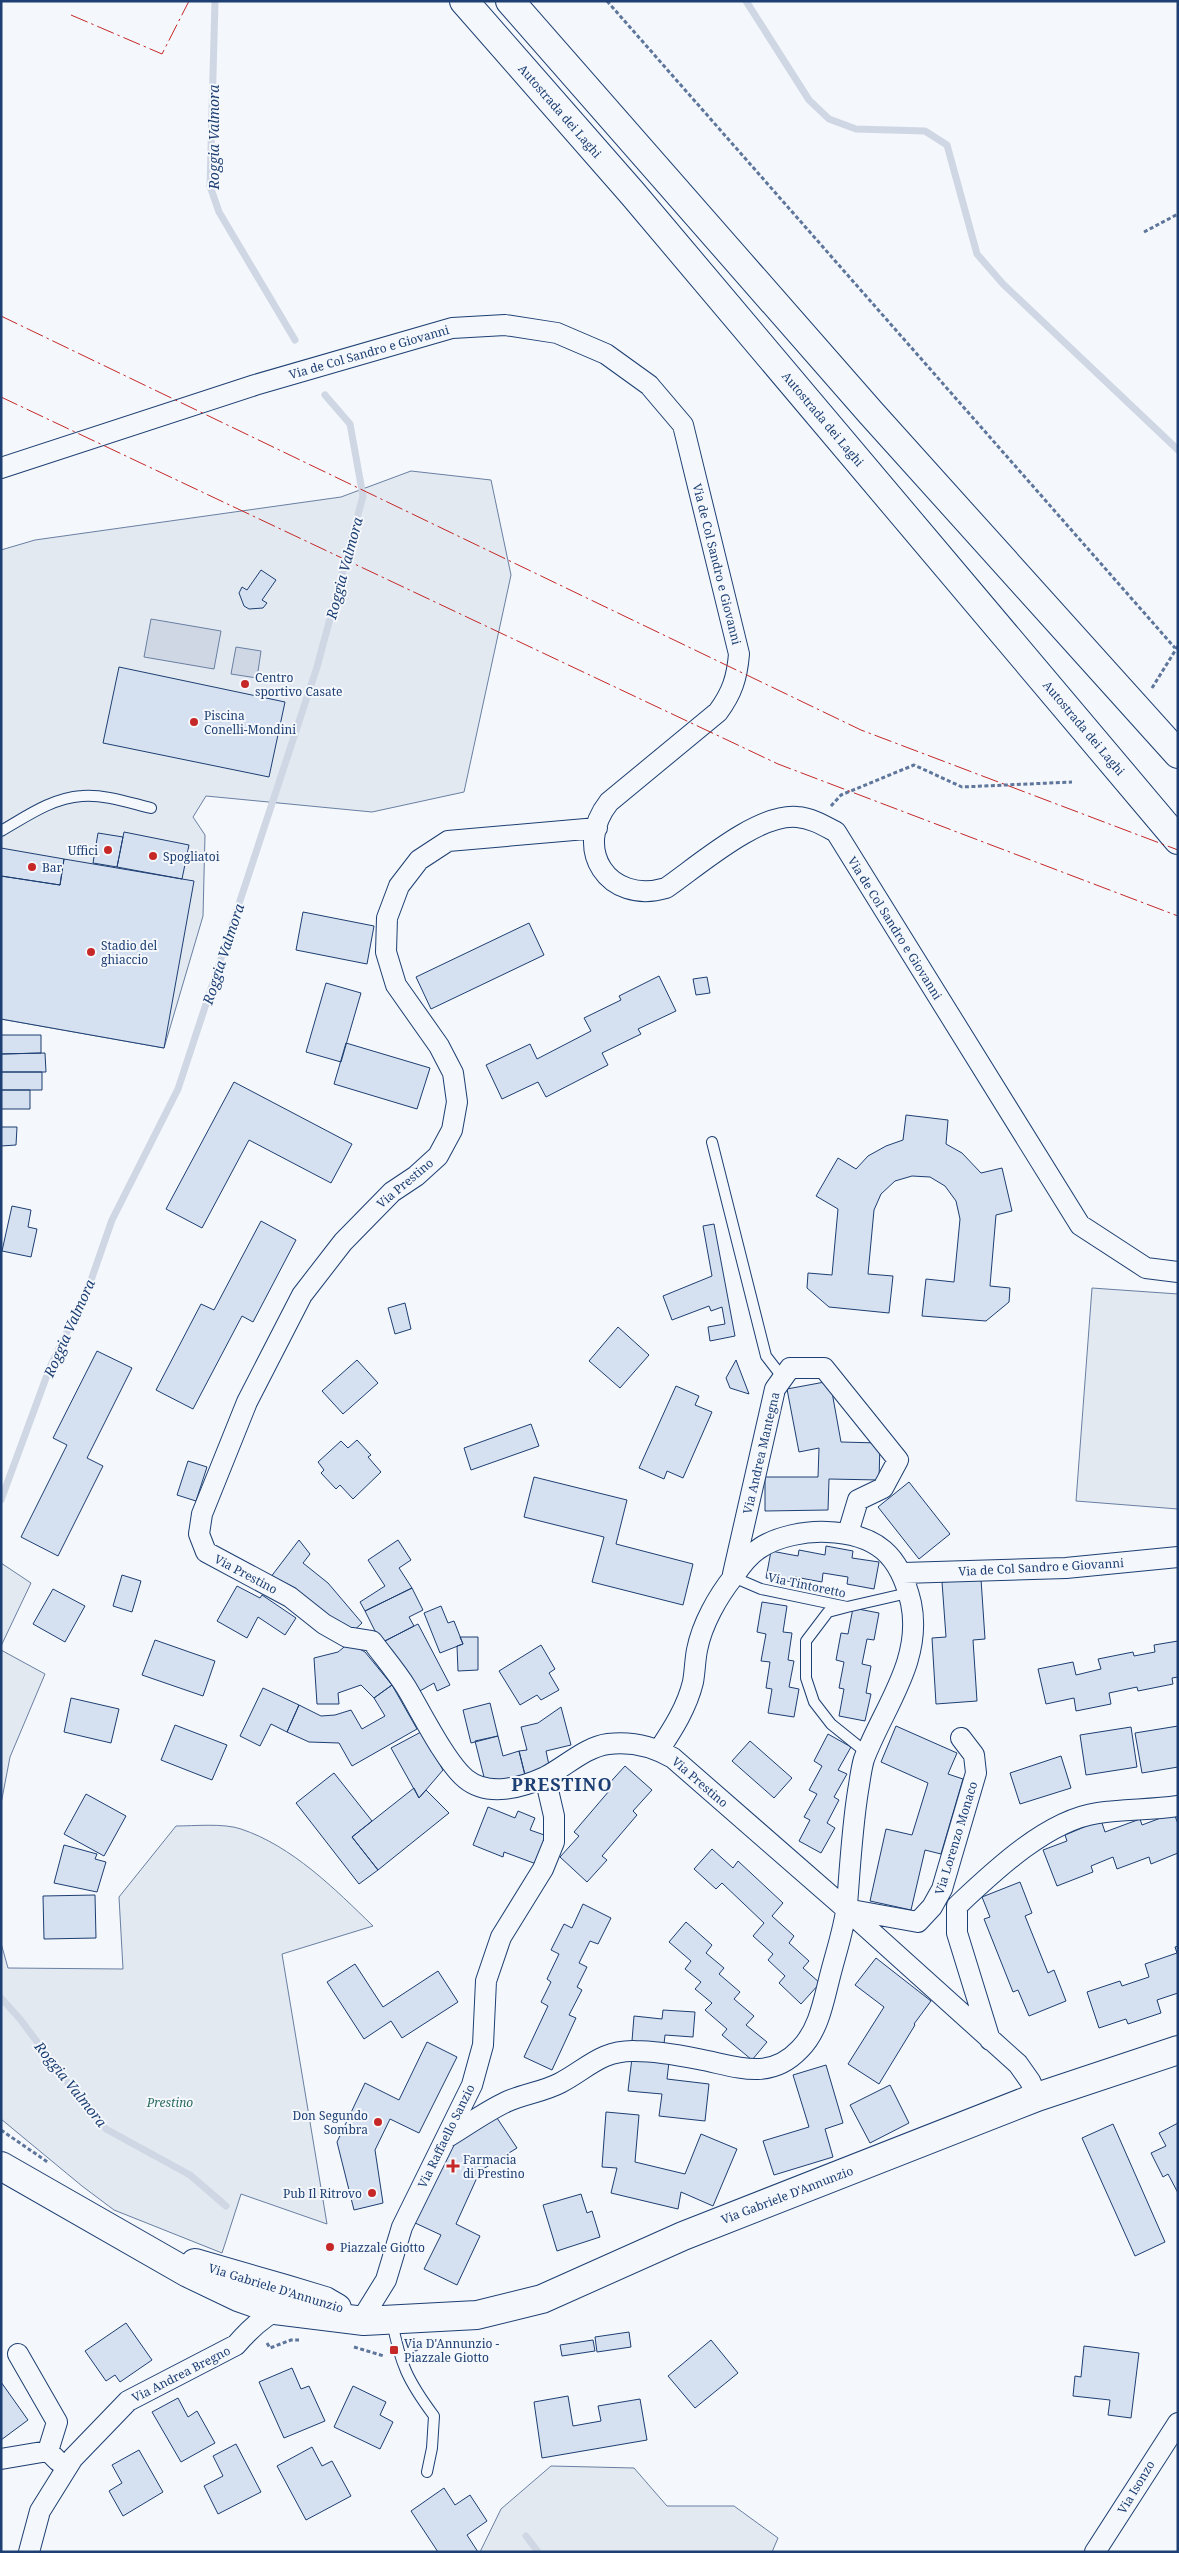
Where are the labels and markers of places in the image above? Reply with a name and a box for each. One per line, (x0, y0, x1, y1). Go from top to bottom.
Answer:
place label: Centro sportivo Casate (255, 669, 342, 700)
marker: Centro sportivo Casate (239, 678, 251, 690)
place label: Piscina Conelli-Mondini (204, 707, 296, 738)
marker: Piscina Conelli-Mondini (188, 716, 200, 728)
place label: Uffici (68, 842, 98, 859)
marker: Uffici (102, 844, 114, 856)
place label: Spogliatoi (163, 848, 220, 865)
marker: Spogliatoi (147, 850, 159, 862)
place label: Bar (42, 859, 63, 876)
marker: Bar (26, 861, 38, 873)
place label: Stadio del ghiaccio (101, 937, 158, 968)
marker: Stadio del ghiaccio (85, 946, 97, 958)
place label: Don Segundo Sombra (292, 2107, 368, 2138)
marker: Don Segundo Sombra (372, 2116, 384, 2128)
place label: Farmacia di Prestino (463, 2151, 525, 2182)
marker: Farmacia di Prestino (447, 2160, 459, 2172)
place label: Pub Il Ritrovo (283, 2185, 362, 2202)
marker: Pub Il Ritrovo (366, 2187, 378, 2199)
place label: Piazzale Giotto (340, 2239, 425, 2256)
marker: Piazzale Giotto (324, 2241, 336, 2253)
place label: Via D'Annunzio - Piazzale Giotto (404, 2335, 500, 2366)
marker: Via D'Annunzio - Piazzale Giotto (388, 2344, 400, 2356)

